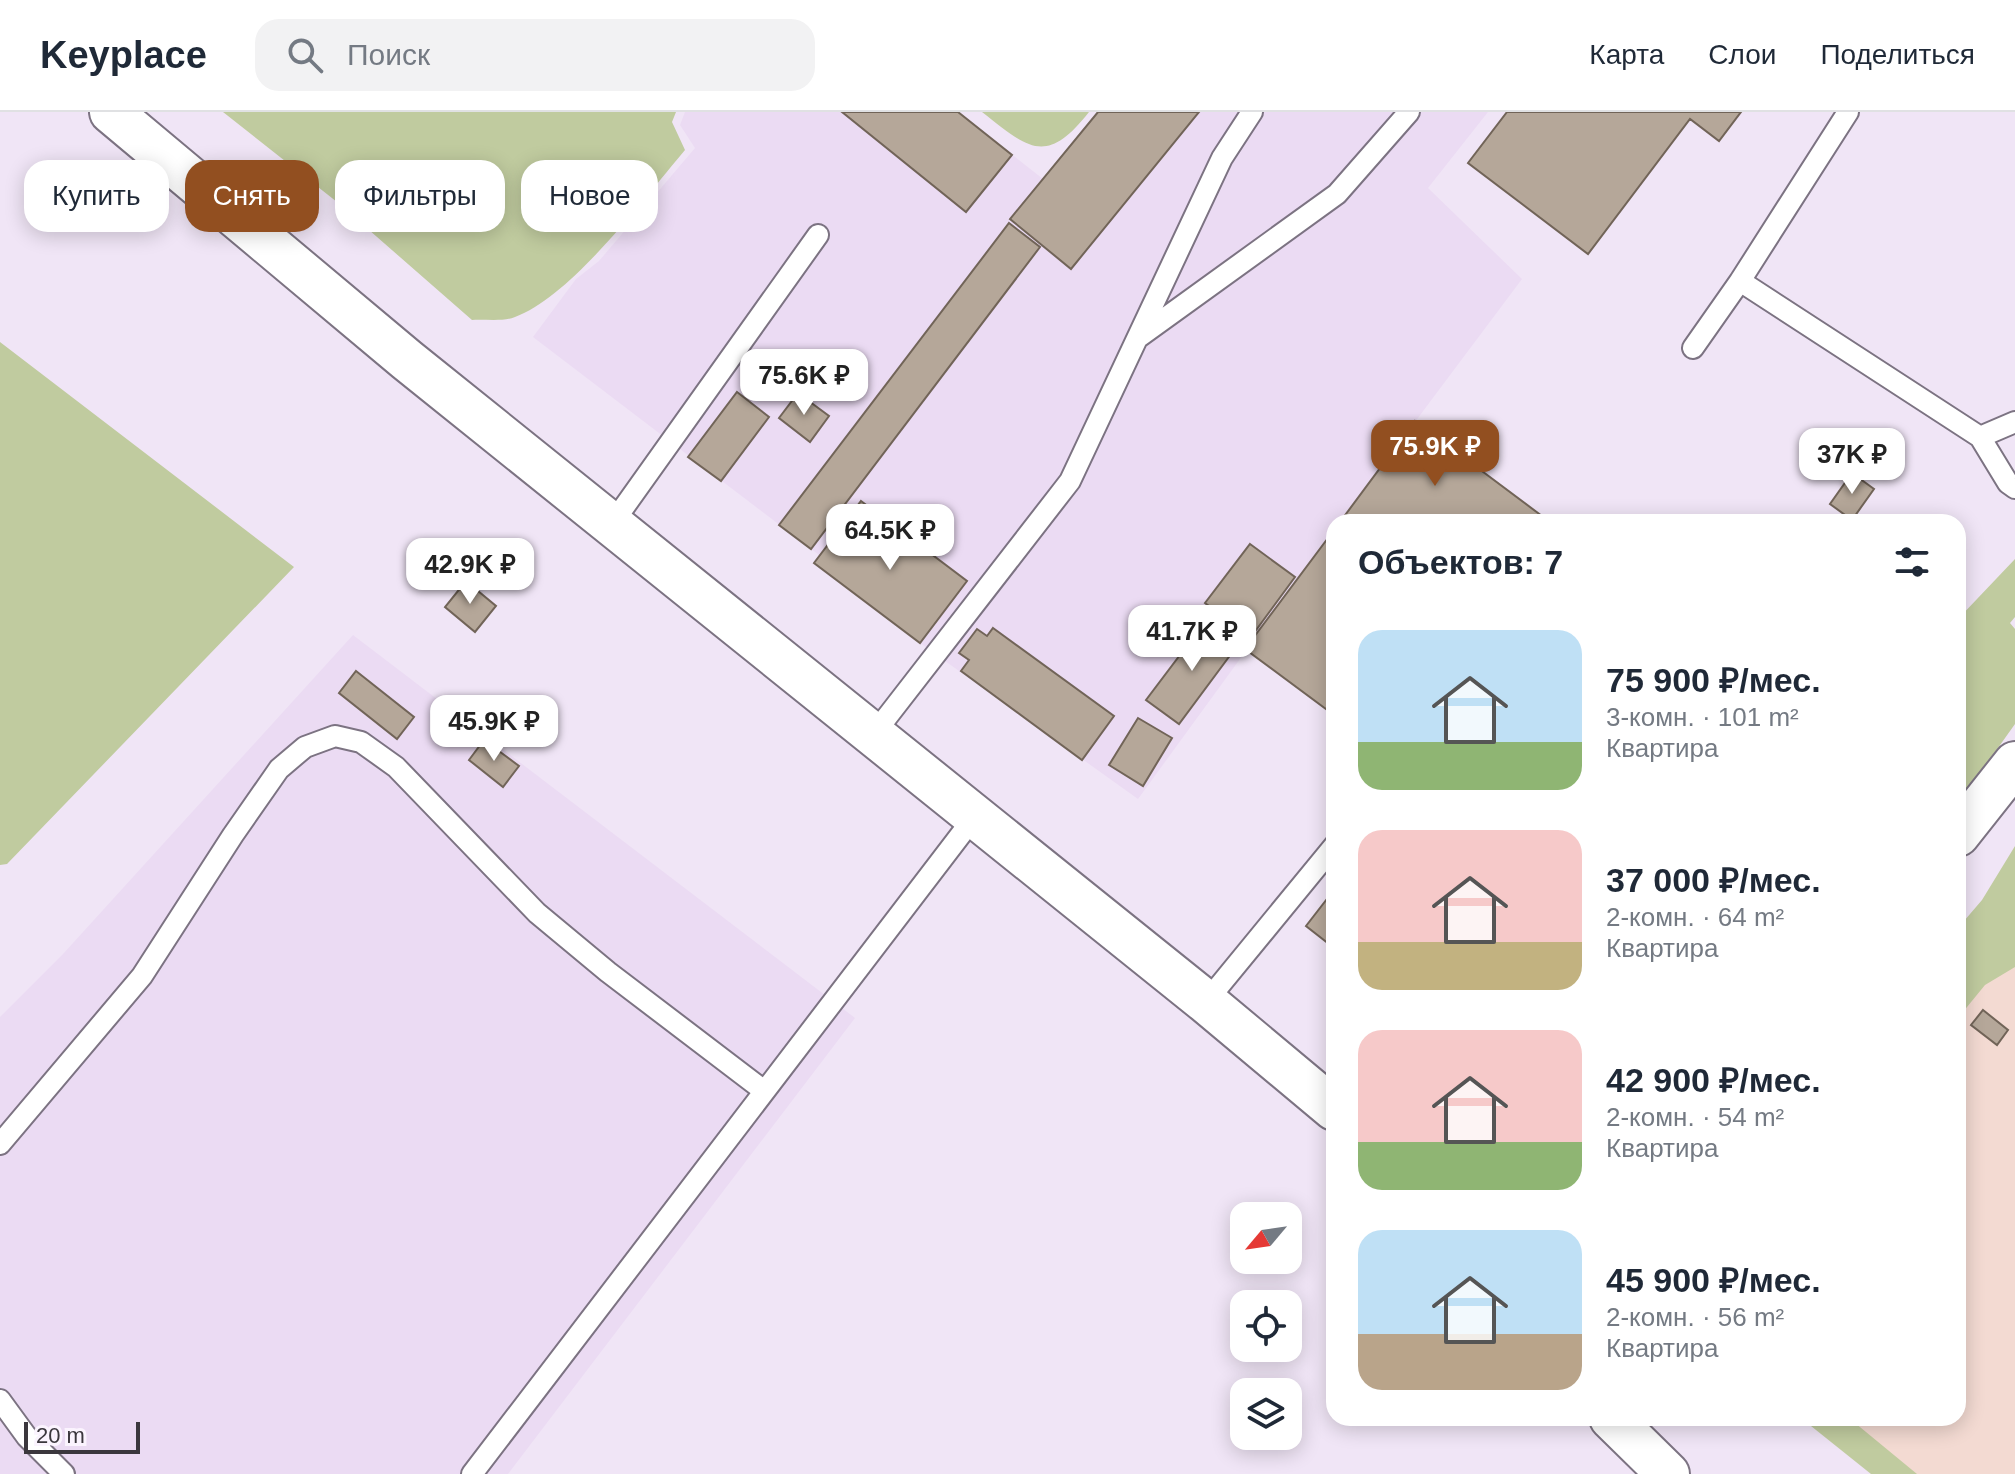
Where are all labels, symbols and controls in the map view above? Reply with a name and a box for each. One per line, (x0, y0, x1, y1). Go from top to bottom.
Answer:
search box (255, 19, 815, 91)
icon: search (283, 33, 327, 77)
text: Keyplace (40, 34, 207, 76)
text: Поиск (347, 38, 430, 71)
text: Карта (1589, 39, 1664, 70)
text: Слои (1708, 39, 1776, 70)
text: Поделиться (1820, 39, 1975, 70)
chip: Купить (24, 160, 169, 232)
chip: Снять (185, 160, 319, 232)
chip: Фильтры (335, 160, 505, 232)
chip: Новое (521, 160, 658, 232)
pin: 75.6K ₽ (730, 349, 878, 417)
text: 75.6K ₽ (758, 360, 850, 390)
pin: 75.9K ₽ (1361, 420, 1509, 488)
pin: 37K ₽ (1796, 428, 1908, 496)
text: 75.9K ₽ (1389, 431, 1481, 461)
text: 37K ₽ (1817, 439, 1887, 469)
pin: 64.5K ₽ (816, 504, 964, 572)
text: 64.5K ₽ (844, 515, 936, 545)
pin: 42.9K ₽ (396, 538, 544, 606)
icon: filters (1890, 540, 1934, 584)
text: Объектов: 7 (1358, 543, 1563, 581)
text: 42.9K ₽ (424, 549, 516, 579)
pin: 41.7K ₽ (1118, 605, 1266, 673)
text: 41.7K ₽ (1146, 616, 1238, 646)
text: 75 900 ₽/мес. (1606, 661, 1821, 699)
icon: home (1422, 662, 1518, 758)
pin: 45.9K ₽ (420, 695, 568, 763)
text: 3-комн. · 101 m² (1606, 702, 1799, 732)
text: 45.9K ₽ (448, 706, 540, 736)
text: Квартира (1606, 733, 1718, 763)
text: 37 000 ₽/мес. (1606, 861, 1821, 899)
icon: home (1422, 862, 1518, 958)
text: 2-комн. · 64 m² (1606, 902, 1784, 932)
text: Квартира (1606, 933, 1718, 963)
text: 42 900 ₽/мес. (1606, 1061, 1821, 1099)
icon: home (1422, 1062, 1518, 1158)
text: 2-комн. · 54 m² (1606, 1102, 1784, 1132)
text: Квартира (1606, 1133, 1718, 1163)
north arrow (1230, 1202, 1302, 1274)
map controls (1230, 1202, 1302, 1450)
text: 45 900 ₽/мес. (1606, 1261, 1821, 1299)
icon: home (1422, 1262, 1518, 1358)
button: locate (1230, 1290, 1302, 1362)
text: 2-комн. · 56 m² (1606, 1302, 1784, 1332)
text: Квартира (1606, 1333, 1718, 1363)
button: layers (1230, 1378, 1302, 1450)
scale bar (24, 1418, 140, 1454)
text: 20 m (36, 1423, 85, 1448)

